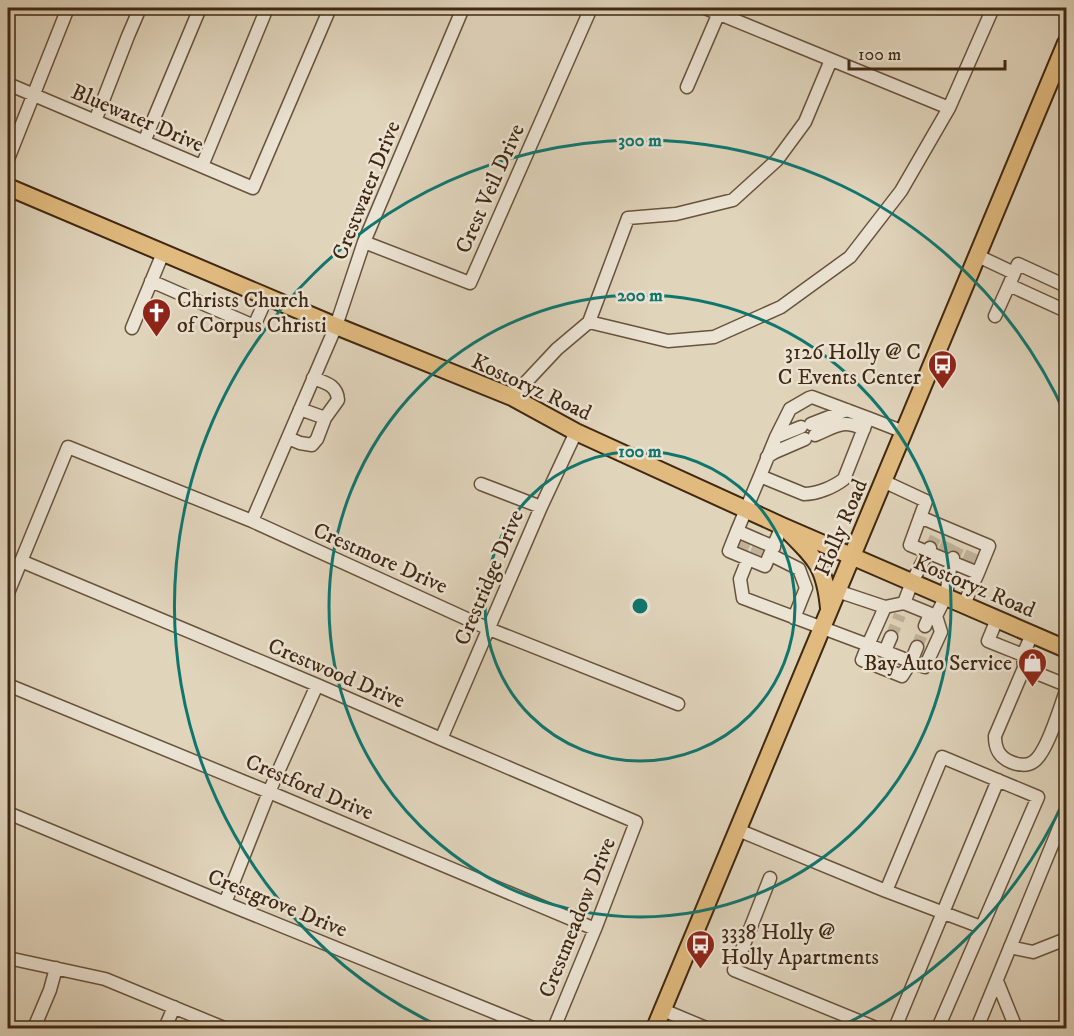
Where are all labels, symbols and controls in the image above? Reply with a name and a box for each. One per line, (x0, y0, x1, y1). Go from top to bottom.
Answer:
scale bar (849, 33, 1005, 71)
text: 100 m (858, 44, 901, 66)
street label: Bluewater Drive (67, 78, 208, 158)
street label: Crestwater Drive (326, 117, 407, 264)
street label: Crest Veil Drive (450, 120, 531, 257)
text: 300 m (618, 130, 662, 152)
text: 200 m (617, 285, 663, 307)
place label: Christs Church of Corpus Christi (177, 287, 327, 339)
church icon: Christs Church of Corpus Christi (140, 296, 172, 338)
place label: 3126 Holly @ C C Events Center (778, 339, 922, 391)
street label: Kostoryz Road (467, 348, 596, 427)
bus stop icon: 3126 Holly @ C C Events Center (926, 348, 958, 390)
text: 100 m (618, 441, 662, 463)
street label: Holly Road (809, 475, 874, 580)
street label: Crestridge Drive (449, 506, 530, 649)
street label: Crestmore Drive (309, 517, 452, 600)
street label: Kostoryz Road (910, 549, 1039, 624)
centre of rings (630, 596, 650, 616)
street label: Crestwood Drive (264, 632, 409, 714)
shop icon: Bay Auto Service (1017, 646, 1049, 688)
place label: Bay Auto Service (864, 650, 1012, 677)
street label: Crestford Drive (241, 748, 378, 826)
street label: Crestmeadow Drive (533, 833, 622, 1002)
street label: Crestgrove Drive (204, 863, 351, 944)
place label: 3338 Holly @ Holly Apartments (721, 919, 879, 971)
bus stop icon: 3338 Holly @ Holly Apartments (684, 928, 716, 970)

